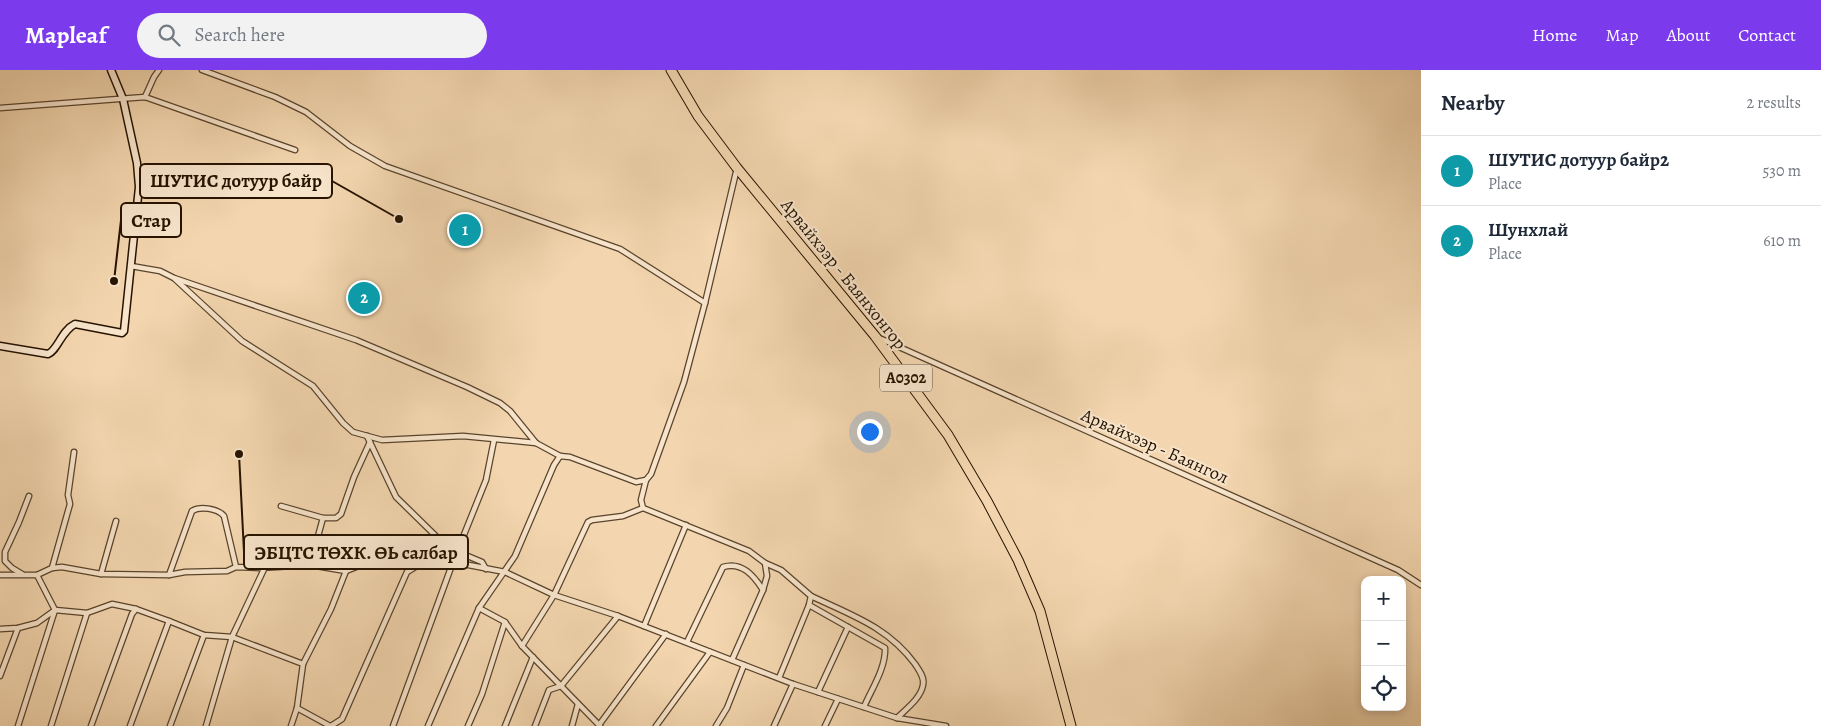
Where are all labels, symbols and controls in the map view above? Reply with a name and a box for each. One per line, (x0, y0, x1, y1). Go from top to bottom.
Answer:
search box (137, 13, 487, 58)
text: Mapleaf (25, 19, 107, 51)
icon: search (155, 21, 183, 49)
text: Search here (195, 22, 285, 48)
text: Home (1532, 23, 1577, 47)
text: Map (1605, 23, 1638, 47)
text: About (1666, 23, 1710, 47)
text: Contact (1738, 23, 1796, 47)
text: Nearby (1441, 89, 1504, 117)
text: 2 results (1746, 92, 1801, 114)
text: ШУТИС дотуур байр2 (1488, 147, 1669, 173)
text: 1 (1454, 160, 1460, 182)
text: 530 m (1762, 160, 1801, 182)
callout: ШУТИС дотуур байр (140, 164, 332, 198)
text: ШУТИС дотуур байр (150, 168, 322, 194)
text: Place (1488, 173, 1522, 195)
street label: Арвайхээр - Баянхонгор (775, 193, 912, 354)
callout: Стар (121, 203, 181, 237)
text: Стар (131, 208, 171, 234)
pin: 1 (449, 211, 481, 249)
text: Шунхлай (1488, 217, 1568, 243)
text: 2 (1453, 230, 1461, 252)
text: 610 m (1763, 230, 1801, 252)
text: Place (1488, 243, 1522, 265)
pin: 2 (348, 279, 380, 317)
road number: A0302 (880, 364, 932, 392)
street label: Арвайхээр - Баянгол (1077, 402, 1232, 489)
your location (857, 419, 883, 445)
callout: ЭБЦТС ТӨХК. ӨЬ салбар (244, 535, 468, 569)
text: ЭБЦТС ТӨХК. ӨЬ салбар (254, 540, 458, 566)
map controls (1361, 576, 1406, 711)
button: + (1361, 576, 1406, 621)
button: − (1361, 621, 1406, 666)
button: locate (1361, 666, 1406, 711)

